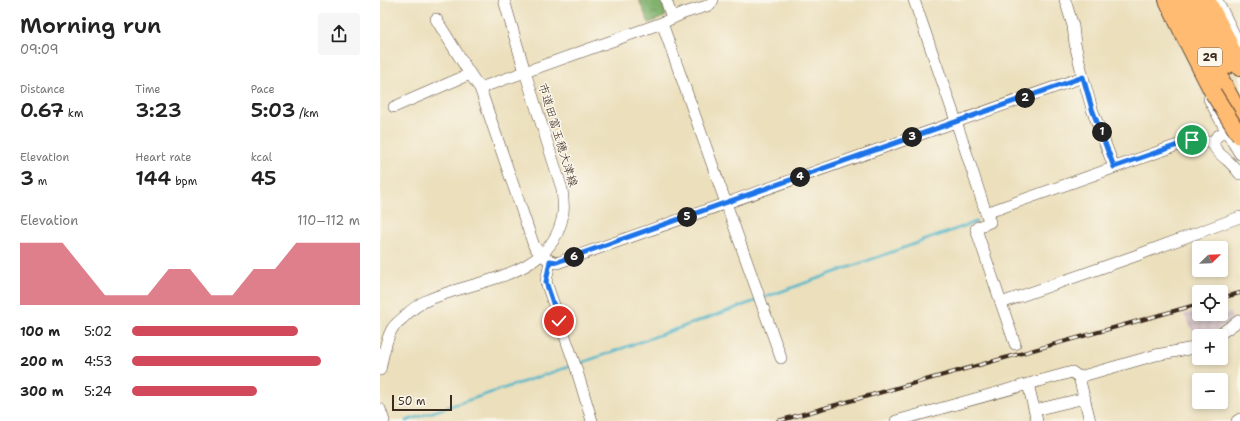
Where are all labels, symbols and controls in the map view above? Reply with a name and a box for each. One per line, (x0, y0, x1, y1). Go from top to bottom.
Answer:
text: Morning run (20, 11, 161, 40)
button: share (318, 13, 360, 55)
text: 09:09 (20, 41, 59, 58)
road number: 29 (1198, 48, 1222, 66)
street label: 市道田富玉穂大津線 (535, 81, 581, 189)
text: Distance (20, 82, 65, 97)
text: Time (135, 82, 161, 97)
text: Pace (251, 82, 275, 97)
pin: 2 (1015, 88, 1035, 108)
text: 2 (1021, 90, 1029, 105)
text: 0.67 (20, 97, 64, 123)
text: 3:23 (135, 97, 182, 123)
text: 5:03 (251, 97, 295, 123)
text: km (64, 106, 83, 121)
text: /km (295, 106, 319, 121)
pin: 1 (1092, 122, 1112, 142)
pin (1175, 123, 1209, 157)
text: 1 (1099, 124, 1105, 139)
pin: 3 (902, 127, 922, 147)
text: 3 (908, 129, 916, 144)
icon: arrive (1181, 129, 1203, 151)
text: Elevation (20, 150, 69, 165)
text: Heart rate (135, 150, 191, 165)
text: kcal (251, 150, 272, 165)
text: 3 (20, 165, 34, 191)
text: 144 (135, 165, 171, 191)
text: 45 (251, 165, 276, 191)
pin: 4 (790, 167, 810, 187)
text: 4 (796, 169, 804, 184)
text: m (34, 174, 47, 189)
text: bpm (171, 174, 197, 189)
pin: 5 (677, 207, 697, 227)
text: 5 (684, 209, 690, 224)
text: Elevation (20, 212, 78, 229)
text: 110–112 m (297, 212, 360, 229)
north arrow (1192, 241, 1228, 277)
map controls (1192, 241, 1228, 409)
pin: 6 (564, 247, 584, 267)
text: 6 (570, 249, 578, 264)
button: locate (1192, 285, 1228, 321)
pin (542, 304, 576, 338)
icon: check (548, 310, 570, 332)
text: 100 m (20, 323, 60, 340)
text: 5:02 (84, 323, 112, 340)
button: + (1192, 329, 1228, 365)
text: 200 m (20, 353, 63, 370)
text: 4:53 (84, 353, 112, 370)
button: − (1192, 373, 1228, 409)
text: 300 m (20, 383, 64, 400)
text: 5:24 (84, 383, 112, 400)
scale bar (392, 393, 452, 412)
text: 50 m (398, 394, 426, 409)

